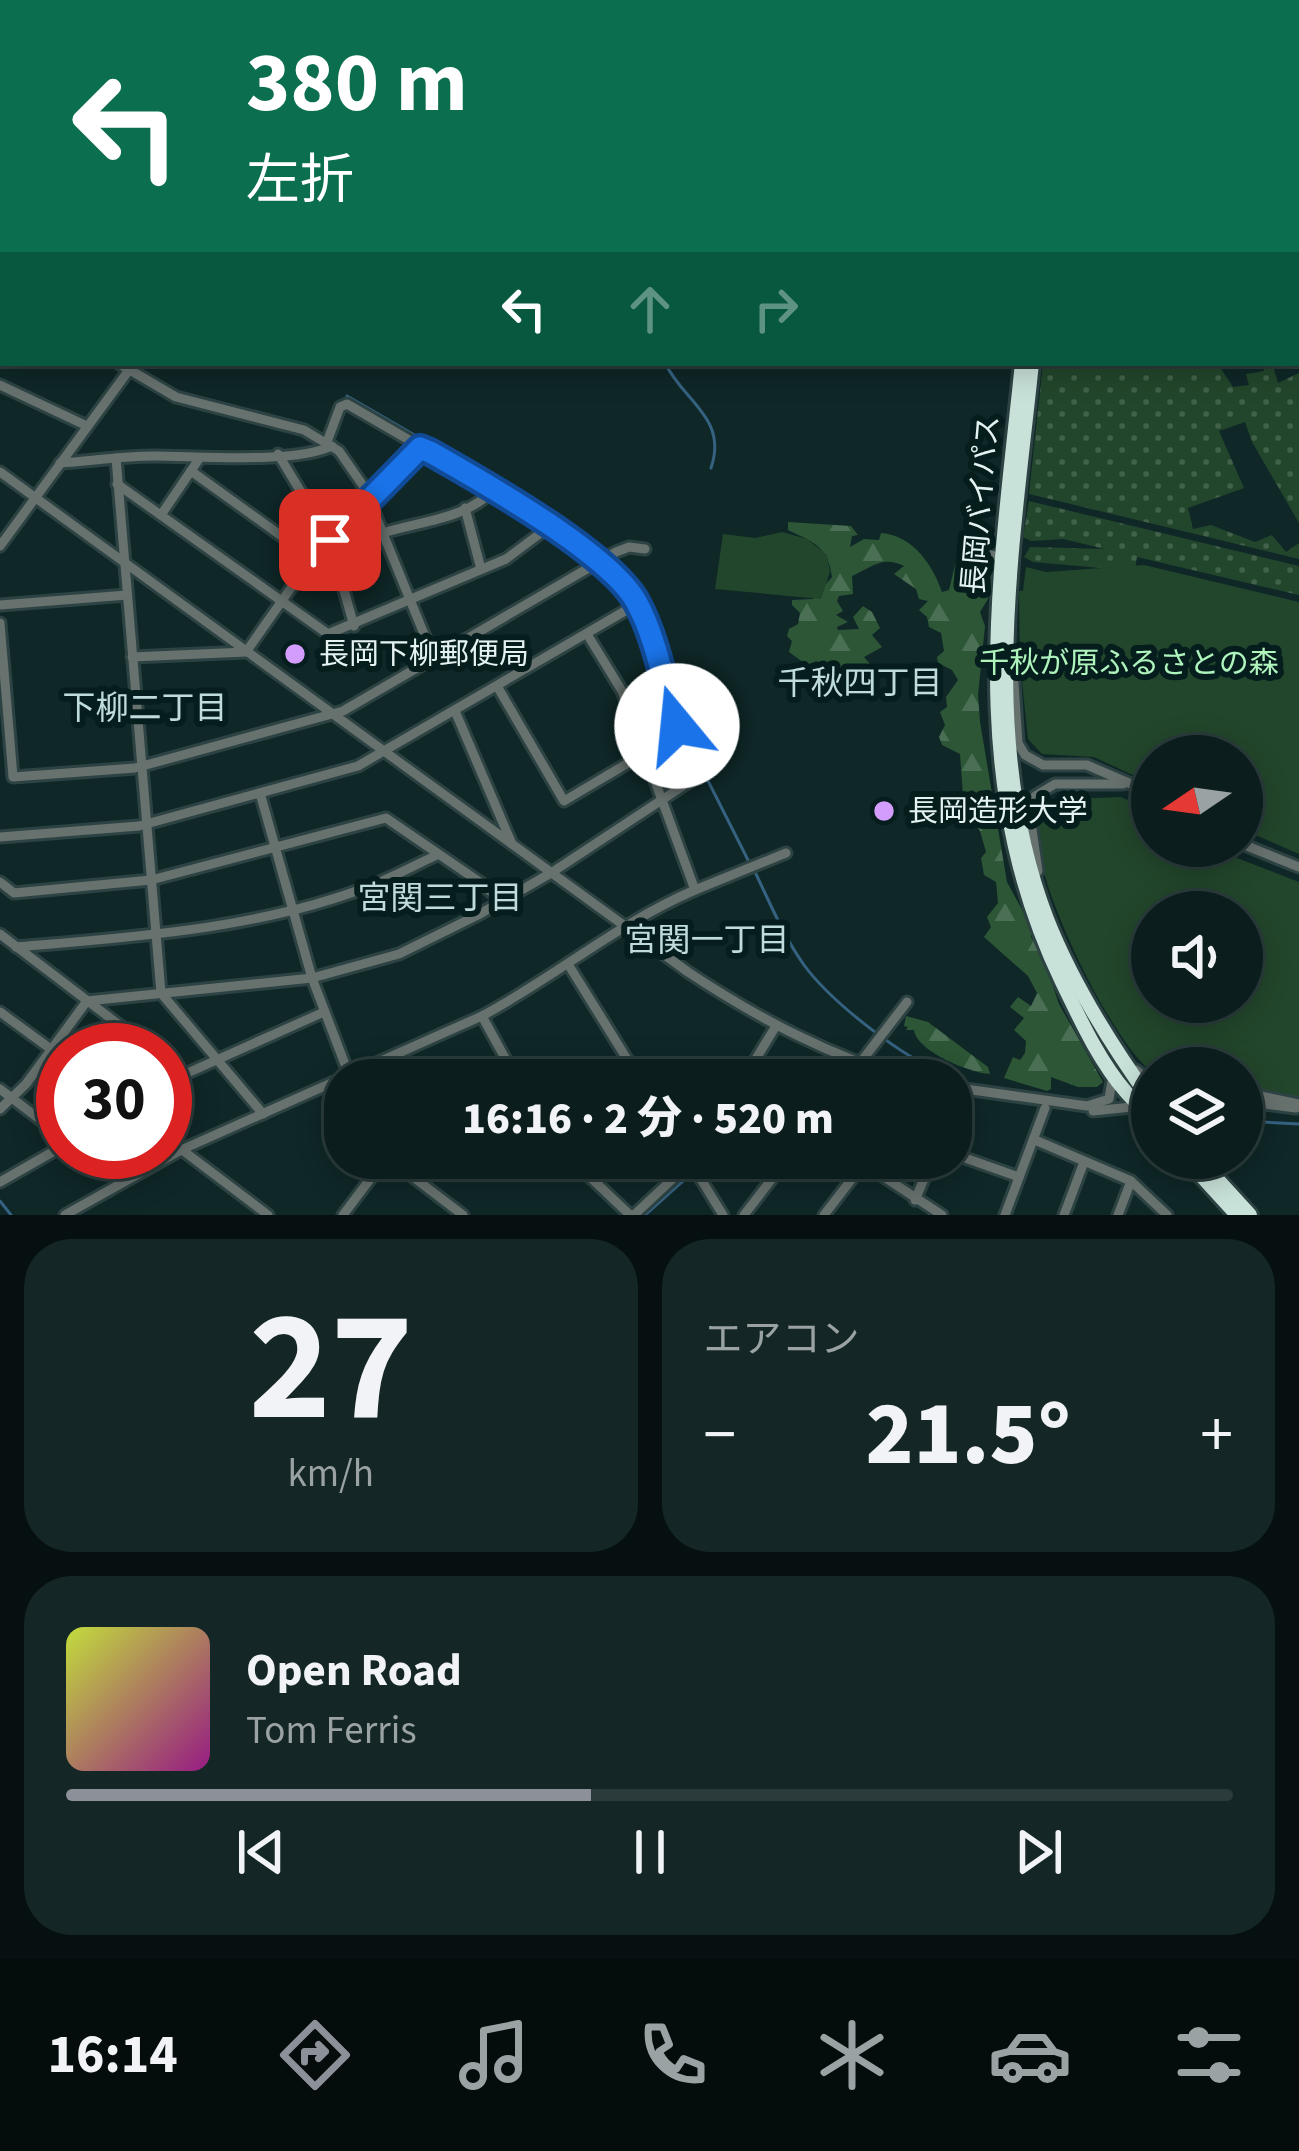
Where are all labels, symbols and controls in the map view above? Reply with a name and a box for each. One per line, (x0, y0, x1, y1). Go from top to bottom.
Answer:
text: 380 m (246, 24, 468, 144)
icon: left (48, 48, 204, 204)
text: 左折 (246, 143, 354, 220)
icon: left (491, 276, 557, 342)
icon: ahead (617, 276, 683, 342)
icon: right (743, 276, 809, 342)
street label: 長岡バイパス (952, 414, 1010, 596)
pin (279, 489, 381, 591)
icon: arrive (297, 507, 363, 573)
place label: 長岡下柳郵便局 (319, 633, 529, 676)
marker: 長岡下柳郵便局 (282, 641, 308, 667)
park label: 千秋が原ふるさとの森 (979, 642, 1279, 685)
district label: 千秋四丁目 (778, 660, 943, 707)
position arrow (614, 663, 740, 789)
district label: 下柳二丁目 (63, 685, 228, 732)
north arrow (1131, 735, 1263, 867)
map controls (1131, 735, 1263, 1179)
place label: 長岡造形大学 (908, 790, 1088, 833)
marker: 長岡造形大学 (871, 798, 897, 824)
district label: 宮関三丁目 (358, 875, 523, 922)
button: sound (1131, 891, 1263, 1023)
district label: 宮関一丁目 (625, 917, 790, 964)
speed limit sign: 30 (36, 1023, 192, 1179)
button: layers (1131, 1047, 1263, 1179)
text: 16:16 · 2 分 · 520 m (462, 1087, 834, 1151)
text: 27 (248, 1257, 413, 1479)
text: エアコン (704, 1312, 860, 1368)
text: 21.5° (866, 1371, 1071, 1499)
text: − (704, 1388, 736, 1482)
text: + (1200, 1388, 1233, 1482)
text: km/h (287, 1446, 374, 1502)
text: Open Road (246, 1639, 462, 1703)
text: Tom Ferris (246, 1703, 417, 1759)
icon: previous (228, 1819, 294, 1885)
icon: pause (617, 1819, 683, 1885)
icon: next (1006, 1819, 1072, 1885)
icon: directions (273, 2013, 357, 2097)
icon: music (452, 2013, 536, 2097)
icon: phone (631, 2013, 715, 2097)
icon: climate (810, 2013, 894, 2097)
icon: car (988, 2013, 1072, 2097)
icon: filters (1167, 2013, 1251, 2097)
text: 16:14 (47, 2017, 178, 2094)

